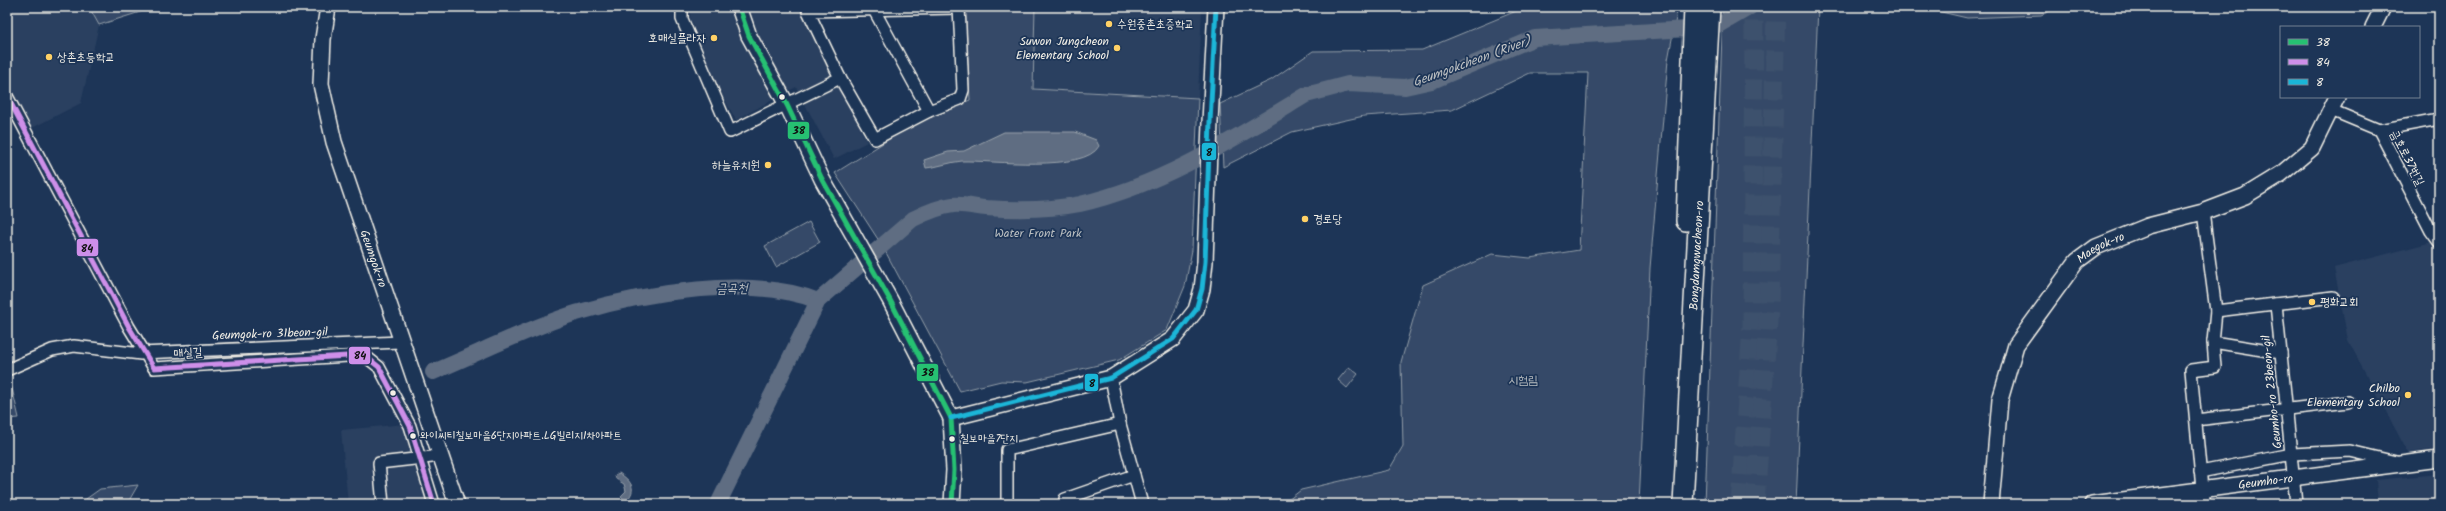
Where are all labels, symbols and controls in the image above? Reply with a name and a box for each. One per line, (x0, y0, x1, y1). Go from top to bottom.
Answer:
place label: 수원중촌초증학교 (1117, 15, 1194, 34)
marker: 수원중촌초증학교 (1104, 19, 1114, 29)
legend (2280, 26, 2420, 98)
place label: 호매실플라자 (648, 29, 706, 48)
water label: Geumgokcheon (River) (1410, 30, 1535, 93)
place label: Suwon Jungcheon Elementary School (1016, 32, 1109, 65)
marker: 호매실플라자 (709, 33, 719, 43)
text: 38 (2316, 33, 2331, 52)
marker: Suwon Jungcheon Elementary School (1112, 43, 1122, 53)
place label: 상촌초등학교 (57, 48, 115, 67)
marker: 상촌초등학교 (44, 52, 54, 62)
text: 84 (2316, 53, 2330, 72)
text: 8 (2316, 73, 2324, 92)
unlabelled marker (777, 92, 787, 102)
line badge: 38 (787, 121, 810, 140)
text: 38 (792, 122, 806, 140)
street label: 금호로37번길 (2385, 127, 2429, 190)
line badge: 8 (1201, 142, 1217, 161)
text: 8 (1206, 144, 1213, 162)
place label: 하늘유치원 (712, 156, 760, 175)
marker: 하늘유치원 (763, 160, 773, 170)
street label: Bongdamgwacheon-ro (1684, 200, 1709, 311)
place label: 경로당 (1313, 210, 1342, 229)
marker: 경로당 (1300, 214, 1310, 224)
park label: Water Front Park (994, 224, 1082, 243)
street label: Geumgok-ro (355, 227, 392, 290)
street label: Maegok-ro (2072, 227, 2127, 268)
line badge: 84 (76, 238, 99, 257)
text: 84 (81, 240, 93, 258)
water label: 금곡천 (716, 278, 749, 300)
place label: 평화교회 (2320, 293, 2359, 312)
marker: 평화교회 (2307, 297, 2317, 307)
street label: Geumgok-ro 31beon-gil (212, 322, 328, 346)
street label: Geumho-ro 23beon-gil (2257, 334, 2287, 450)
street label: 매실길 (173, 342, 203, 363)
line badge: 84 (348, 346, 371, 365)
text: 84 (354, 347, 366, 365)
line badge: 38 (916, 363, 939, 382)
text: 38 (921, 364, 935, 382)
park label: 시험림 (1509, 371, 1538, 390)
line badge: 8 (1084, 373, 1099, 392)
text: 8 (1089, 375, 1096, 393)
place label: Chilbo Elementary School (2307, 379, 2400, 412)
unlabelled marker (388, 388, 398, 398)
marker: Chilbo Elementary School (2403, 390, 2413, 400)
place label: 와이씨티칠보마을6단지아파트.LG빌리지1차아파트 (420, 427, 622, 445)
place label: 칠보마을7단지 (960, 430, 1018, 448)
marker: 와이씨티칠보마을6단지아파트.LG빌리지1차아파트 (408, 431, 418, 441)
marker: 칠보마을7단지 (947, 434, 957, 444)
street label: Geumho-ro (2237, 469, 2294, 494)

